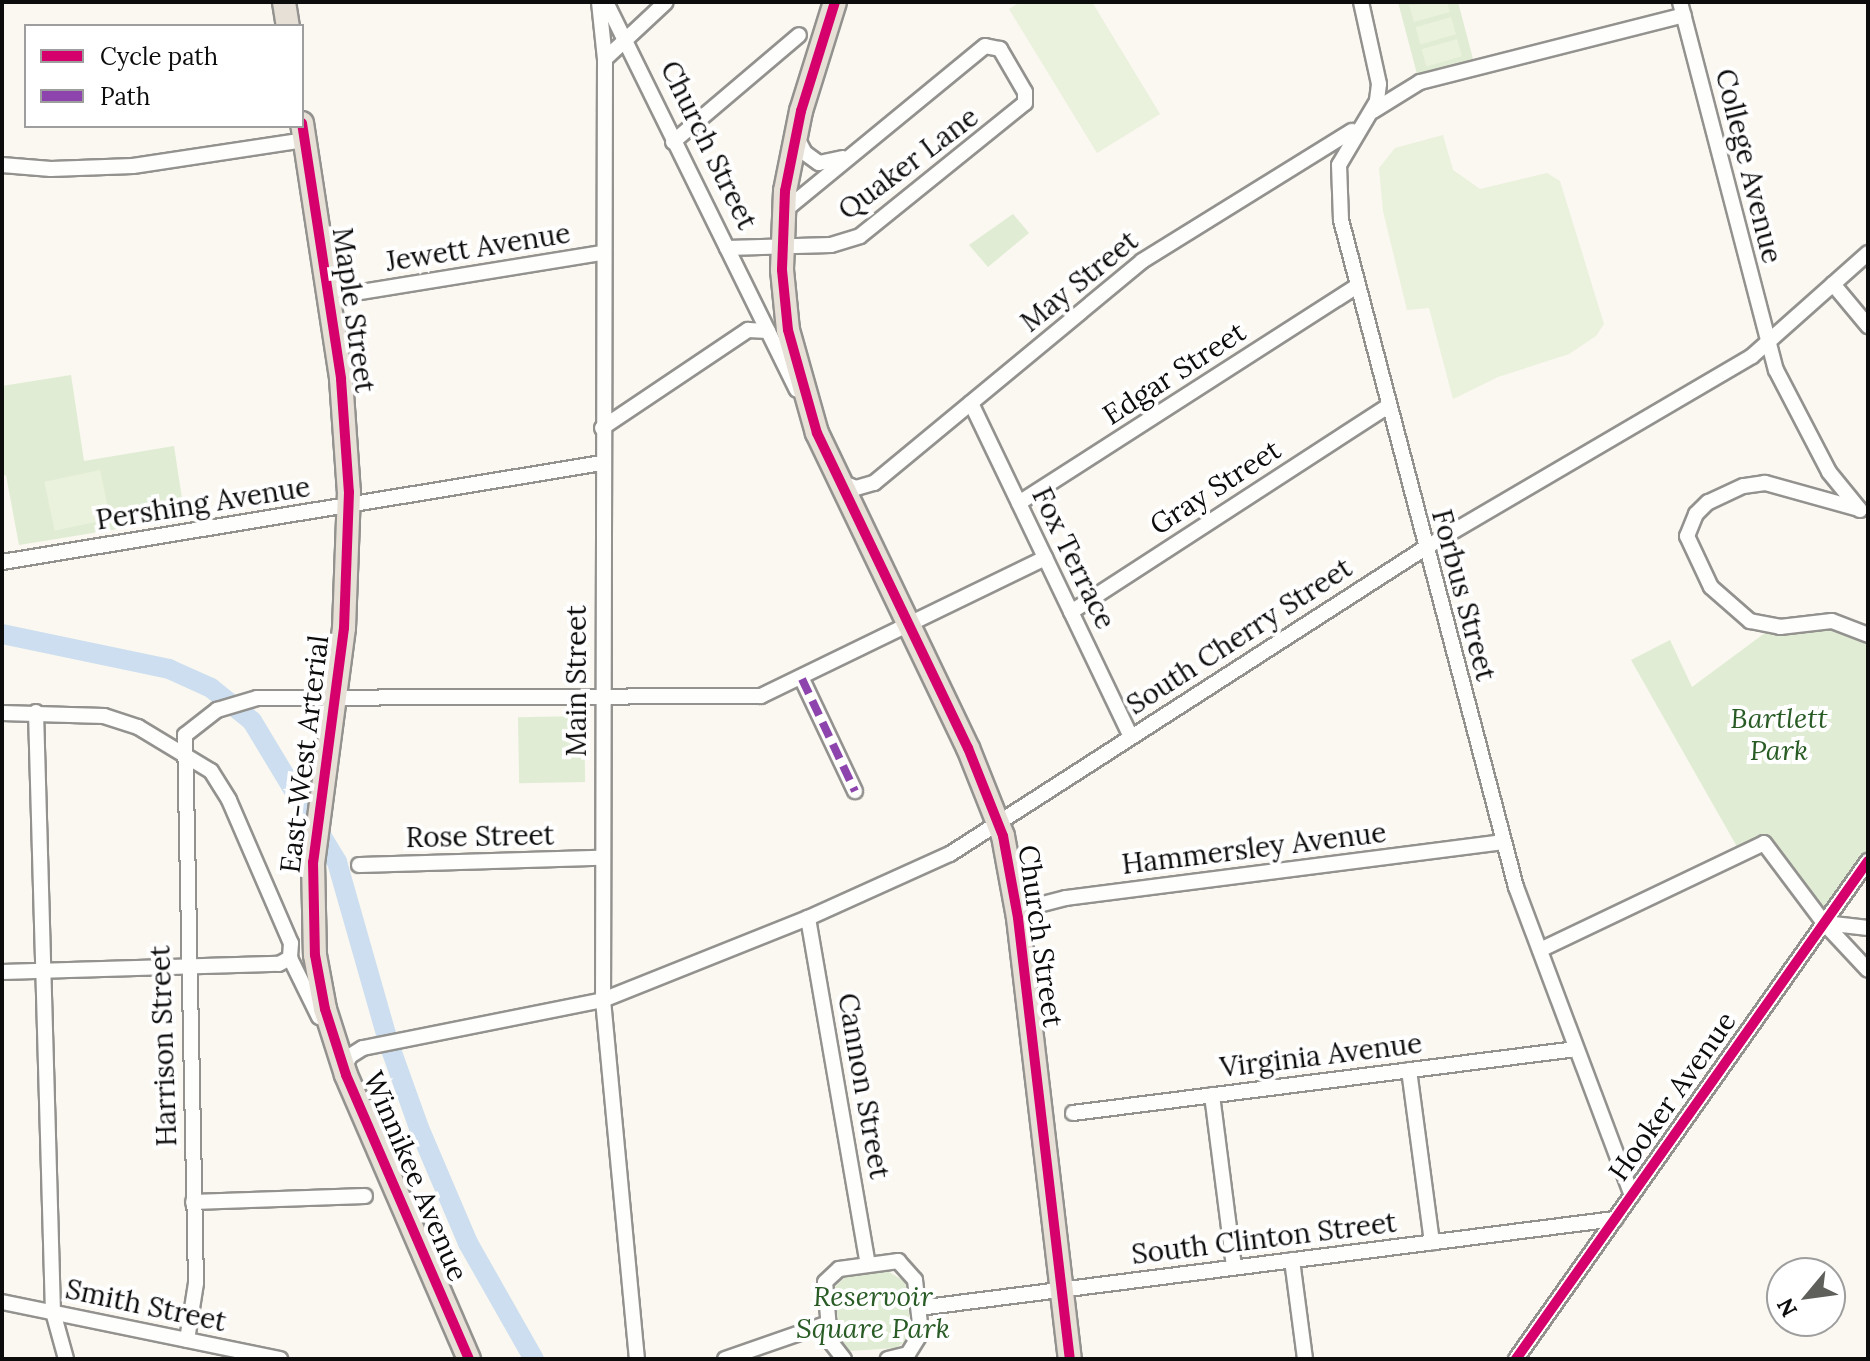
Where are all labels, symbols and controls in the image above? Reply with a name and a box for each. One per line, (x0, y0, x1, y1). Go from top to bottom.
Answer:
legend (24, 24, 304, 128)
text: Cycle path (100, 41, 218, 72)
street label: Church Street (654, 55, 764, 235)
street label: College Avenue (1709, 65, 1789, 267)
text: Path (100, 81, 150, 112)
street label: Quaker Lane (831, 100, 985, 226)
street label: Jewett Avenue (383, 216, 573, 278)
street label: May Street (1013, 223, 1145, 339)
street label: Maple Street (326, 225, 382, 395)
street label: Edgar Street (1097, 315, 1251, 431)
street label: Gray Street (1143, 432, 1287, 542)
street label: Pershing Avenue (93, 469, 313, 537)
street label: Fox Terrace (1025, 482, 1123, 634)
street label: Forbus Street (1425, 506, 1503, 684)
street label: South Cherry Street (1120, 551, 1358, 721)
street label: Main Street (559, 605, 593, 757)
street label: East-West Arterial (273, 633, 335, 875)
park label: Bartlett Park (1730, 701, 1828, 767)
street label: Hammersley Avenue (1120, 815, 1388, 881)
street label: Rose Street (405, 818, 555, 854)
street label: Church Street (1012, 843, 1070, 1029)
street label: Harrison Street (143, 945, 183, 1147)
street label: Cannon Street (831, 990, 897, 1182)
street label: Hooker Avenue (1601, 1005, 1743, 1187)
street label: Virginia Avenue (1218, 1026, 1424, 1084)
street label: Winnikee Avenue (357, 1066, 475, 1286)
street label: South Clinton Street (1130, 1205, 1398, 1271)
north arrow (1766, 1257, 1846, 1337)
street label: Smith Street (63, 1272, 229, 1338)
park label: Reservoir Square Park (796, 1279, 950, 1345)
text: N (1770, 1293, 1803, 1322)

